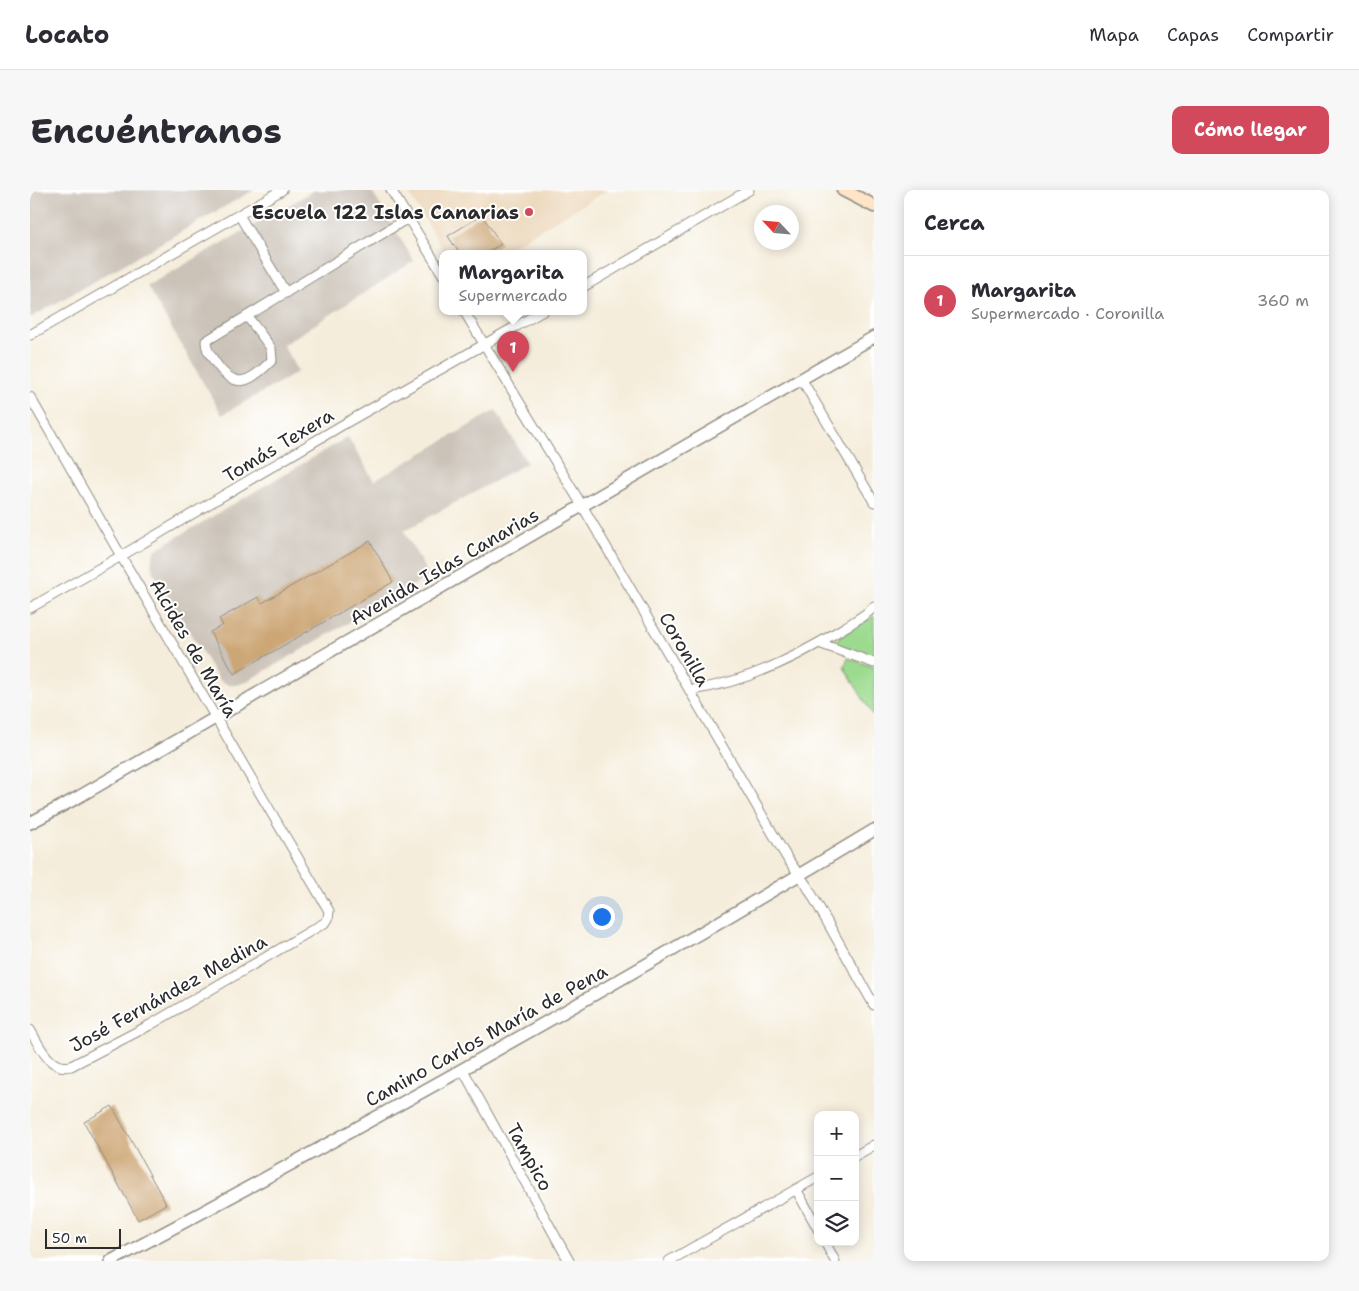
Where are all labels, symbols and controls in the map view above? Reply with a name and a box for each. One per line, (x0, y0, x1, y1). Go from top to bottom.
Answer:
text: Locato (25, 19, 109, 51)
text: Mapa (1089, 23, 1139, 47)
text: Capas (1167, 23, 1219, 47)
text: Compartir (1247, 23, 1334, 47)
button: Cómo llegar (1172, 106, 1329, 154)
text: Encuéntranos (30, 107, 282, 154)
place label: Escuela 122 Islas Canarias (252, 200, 519, 225)
north arrow (754, 205, 799, 250)
marker: Escuela 122 Islas Canarias (523, 206, 535, 218)
text: Cerca (924, 209, 985, 237)
popup (439, 250, 587, 315)
text: Margarita (459, 260, 564, 285)
text: Margarita (971, 278, 1076, 303)
text: Supermercado (459, 285, 567, 306)
text: 1 (936, 290, 944, 311)
text: 360 m (1257, 290, 1309, 311)
text: Supermercado · Coronilla (971, 303, 1164, 324)
pin: 1 (497, 331, 529, 372)
street label: Tomás Texera (218, 403, 338, 488)
street label: Avenida Islas Canarias (345, 502, 543, 631)
street label: Alcides de María (144, 575, 243, 722)
street label: Coronilla (653, 608, 716, 691)
your location (589, 904, 615, 930)
street label: José Fernández Medina (65, 929, 271, 1058)
street label: Camino Carlos María de Pena (361, 958, 612, 1113)
map controls (814, 1111, 859, 1246)
button: + (814, 1111, 859, 1156)
street label: Tampico (501, 1119, 558, 1196)
button: − (814, 1156, 859, 1201)
button: layers (814, 1201, 859, 1246)
scale bar (45, 1226, 121, 1249)
text: 50 m (52, 1229, 87, 1247)

